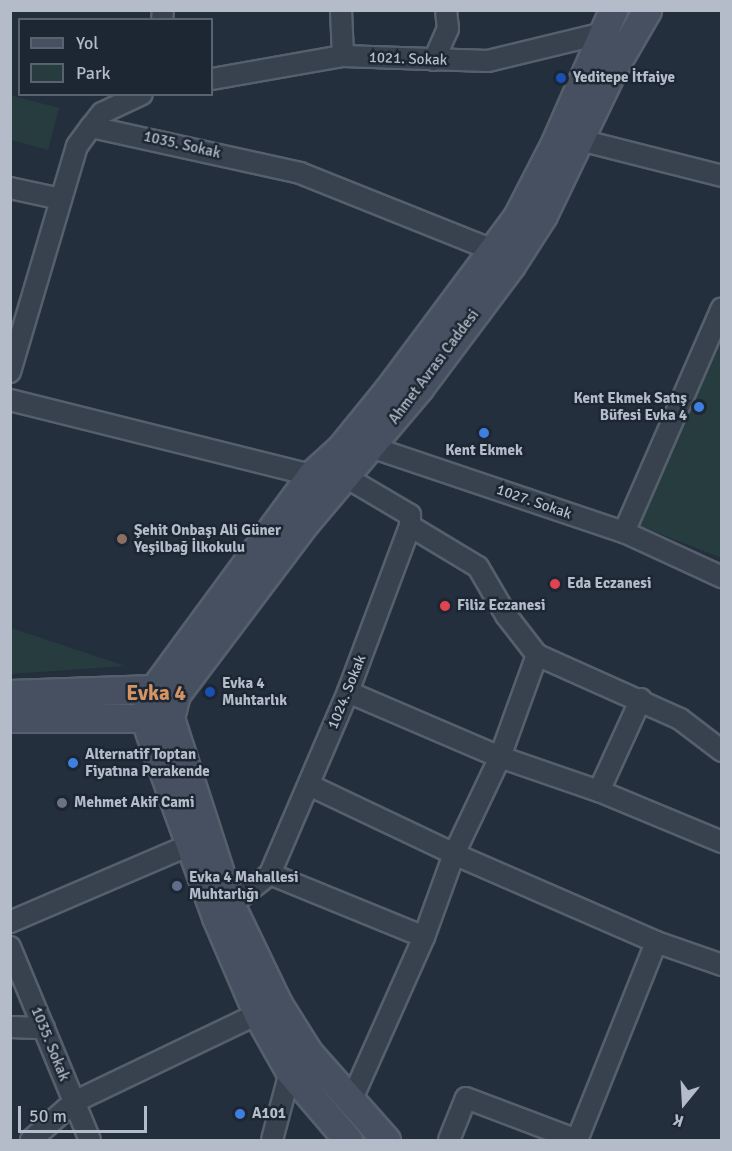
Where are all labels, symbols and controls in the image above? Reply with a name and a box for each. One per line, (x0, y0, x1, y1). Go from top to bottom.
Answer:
legend (18, 18, 213, 96)
text: Yol (76, 32, 99, 54)
street label: 1021. Sokak (368, 49, 448, 69)
text: Park (76, 62, 111, 84)
place label: Yeditepe İtfaiye (573, 69, 675, 87)
marker: Yeditepe İtfaiye (554, 71, 568, 85)
street label: 1035. Sokak (142, 127, 222, 163)
street label: Ahmet Avrası Caddesi (385, 306, 483, 428)
place label: Kent Ekmek Satış Büfesi Evka 4 (573, 389, 687, 424)
marker: Kent Ekmek Satış Büfesi Evka 4 (692, 400, 706, 414)
marker: Kent Ekmek (477, 426, 491, 440)
place label: Kent Ekmek (445, 442, 523, 460)
street label: 1027. Sokak (494, 481, 574, 523)
place label: Şehit Onbaşı Ali Güner Yeşilbağ İlkokulu (134, 521, 281, 556)
marker: Şehit Onbaşı Ali Güner Yeşilbağ İlkokulu (115, 532, 129, 546)
place label: Eda Eczanesi (567, 575, 651, 593)
marker: Eda Eczanesi (548, 577, 562, 591)
place label: Filiz Eczanesi (457, 597, 545, 615)
marker: Filiz Eczanesi (438, 599, 452, 613)
street label: 1024. Sokak (324, 652, 370, 732)
place label: Evka 4 Muhtarlık (222, 674, 287, 709)
district label: Evka 4 (126, 680, 186, 706)
marker: Evka 4 Muhtarlık (203, 685, 217, 699)
place label: Alternatif Toptan Fiyatına Perakende (85, 745, 210, 780)
marker: Alternatif Toptan Fiyatına Perakende (66, 756, 80, 770)
place label: Mehmet Akif Cami (74, 794, 194, 812)
marker: Mehmet Akif Cami (55, 796, 69, 810)
place label: Evka 4 Mahallesi Muhtarlığı (189, 868, 299, 903)
marker: Evka 4 Mahallesi Muhtarlığı (170, 879, 184, 893)
street label: 1035. Sokak (27, 1004, 73, 1084)
north arrow (654, 1073, 714, 1133)
scale bar (21, 1094, 150, 1132)
text: 50 m (29, 1105, 67, 1127)
place label: A101 (252, 1105, 286, 1123)
marker: A101 (233, 1107, 247, 1121)
text: K (671, 1109, 686, 1131)

